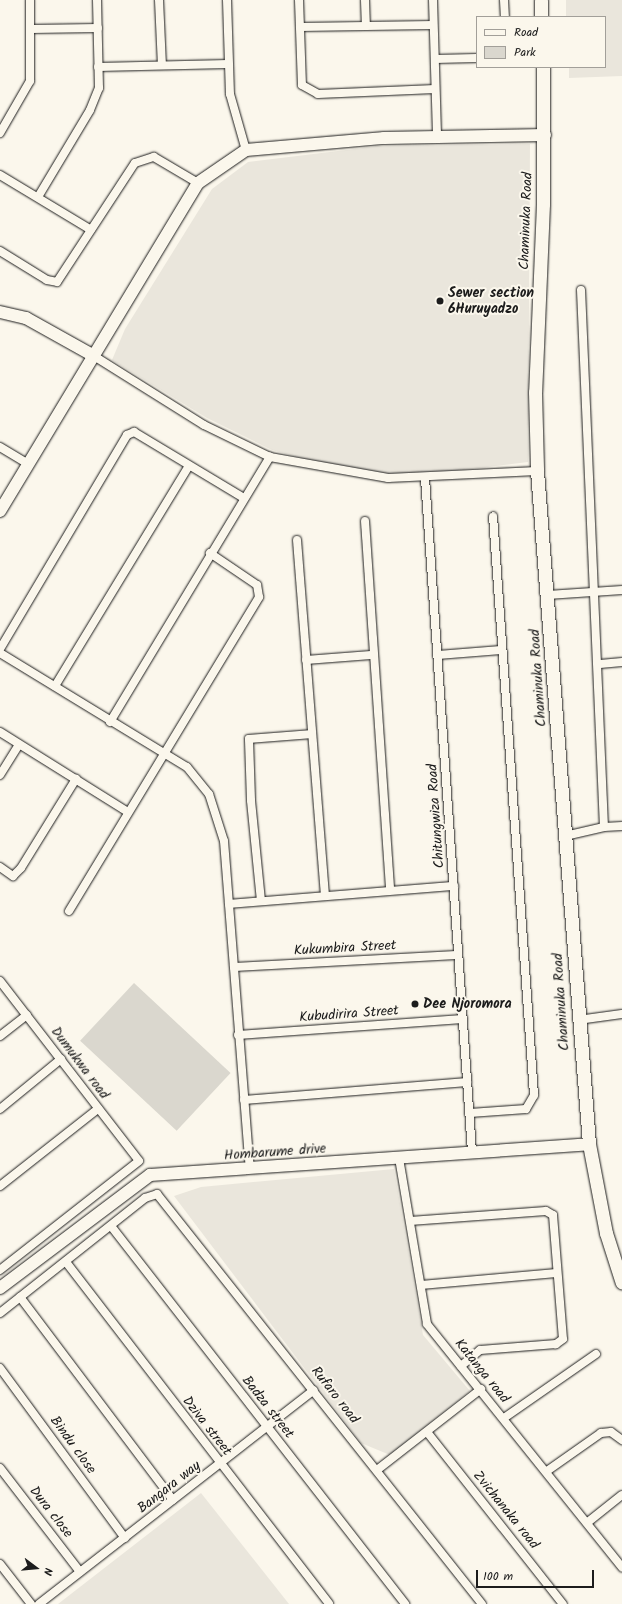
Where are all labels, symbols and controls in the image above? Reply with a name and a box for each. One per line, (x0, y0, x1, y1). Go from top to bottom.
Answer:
legend (476, 16, 606, 68)
text: Road (514, 23, 538, 42)
text: Park (514, 43, 536, 62)
street label: Chaminuka Road (516, 172, 536, 270)
place label: Sewer section 6Huruyadzo (448, 285, 534, 318)
marker: Sewer section 6Huruyadzo (435, 296, 445, 306)
street label: Chaminuka Road (526, 629, 550, 727)
street label: Chitungwiza Road (424, 763, 448, 869)
street label: Kukumbira Street (293, 937, 397, 959)
street label: Chaminuka Road (549, 953, 573, 1051)
place label: Dee Njoromora (423, 996, 512, 1012)
marker: Dee Njoromora (410, 999, 420, 1009)
street label: Kubudirira Street (299, 1002, 399, 1026)
street label: Dumukwa road (47, 1023, 113, 1103)
street label: Hombarume drive (223, 1140, 327, 1164)
street label: Katanga road (451, 1336, 513, 1406)
street label: Rufaro road (307, 1363, 363, 1427)
street label: Badza street (238, 1372, 298, 1442)
street label: Dziva street (179, 1393, 235, 1459)
street label: Bindu close (46, 1413, 100, 1477)
street label: Bangara way (134, 1457, 204, 1517)
street label: Zvichanaka road (469, 1468, 543, 1552)
street label: Dura close (26, 1483, 76, 1541)
north arrow (16, 1548, 56, 1588)
scale bar (478, 1562, 596, 1588)
text: N (38, 1565, 57, 1577)
text: 100 m (483, 1567, 513, 1586)

